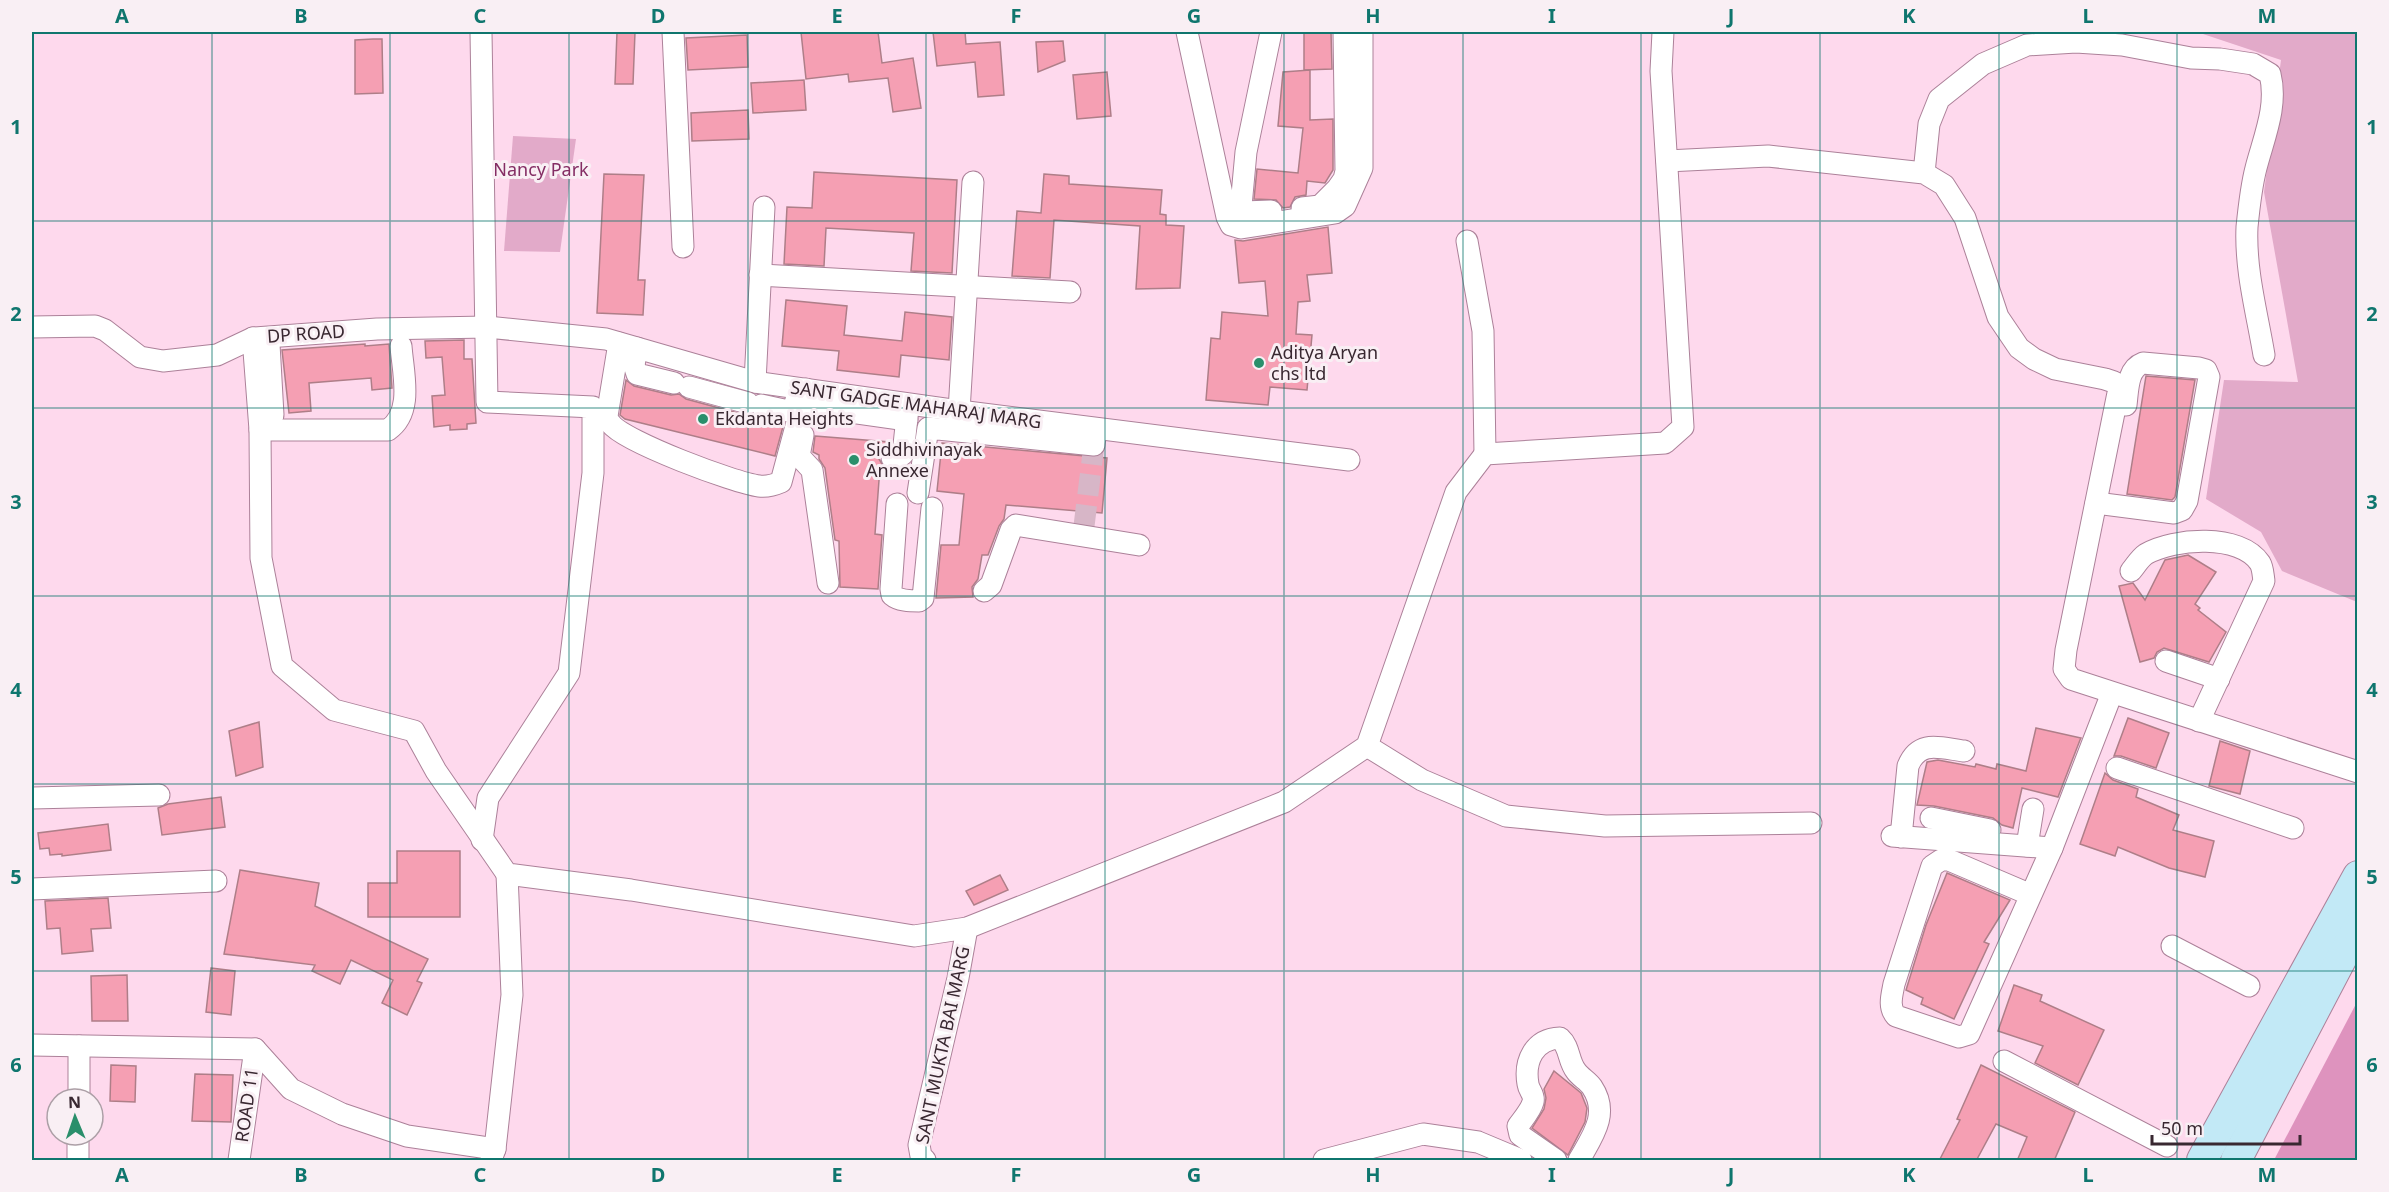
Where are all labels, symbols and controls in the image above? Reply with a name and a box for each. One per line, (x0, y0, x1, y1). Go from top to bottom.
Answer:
text: A (115, 2, 129, 29)
text: B (294, 2, 308, 29)
text: C (474, 2, 487, 29)
text: D (651, 2, 665, 29)
text: E (831, 2, 843, 29)
text: F (1011, 2, 1021, 29)
text: G (1187, 2, 1201, 29)
text: H (1365, 2, 1381, 29)
text: I (1548, 2, 1556, 29)
text: J (1726, 2, 1734, 29)
text: K (1902, 2, 1916, 29)
text: L (2082, 2, 2094, 29)
text: M (2258, 2, 2276, 29)
text: 1 (10, 113, 22, 140)
text: 1 (2366, 113, 2378, 140)
park label: Nancy Park (493, 157, 589, 181)
text: 2 (10, 300, 22, 327)
text: 2 (2366, 300, 2378, 327)
street label: DP ROAD (266, 318, 346, 348)
place label: Aditya Aryan chs ltd (1271, 340, 1378, 385)
marker: Aditya Aryan chs ltd (1252, 356, 1266, 370)
street label: SANT GADGE MAHARAJ MARG (789, 375, 1043, 434)
place label: Ekdanta Heights (715, 406, 854, 430)
marker: Ekdanta Heights (696, 412, 710, 426)
place label: Siddhivinayak Annexe (866, 437, 983, 482)
marker: Siddhivinayak Annexe (847, 453, 861, 467)
text: 3 (10, 488, 22, 515)
text: 3 (2366, 488, 2378, 515)
text: 4 (10, 676, 22, 703)
text: 4 (2366, 676, 2378, 703)
text: 5 (10, 863, 22, 890)
text: 5 (2366, 863, 2378, 890)
street label: SANT MUKTA BAI MARG (909, 944, 975, 1146)
text: 6 (10, 1051, 22, 1078)
text: 6 (2366, 1051, 2378, 1078)
street label: ROAD 11 (229, 1066, 263, 1144)
north arrow (45, 1087, 105, 1147)
text: N (68, 1091, 81, 1113)
scale bar (2152, 1108, 2300, 1146)
text: 50 m (2161, 1116, 2203, 1140)
text: A (115, 1161, 129, 1188)
text: B (294, 1161, 308, 1188)
text: C (474, 1161, 487, 1188)
text: D (651, 1161, 665, 1188)
text: E (831, 1161, 843, 1188)
text: F (1011, 1161, 1021, 1188)
text: G (1187, 1161, 1201, 1188)
text: H (1365, 1161, 1381, 1188)
text: I (1548, 1161, 1556, 1188)
text: J (1726, 1161, 1734, 1188)
text: K (1902, 1161, 1916, 1188)
text: L (2082, 1161, 2094, 1188)
text: M (2258, 1161, 2276, 1188)

